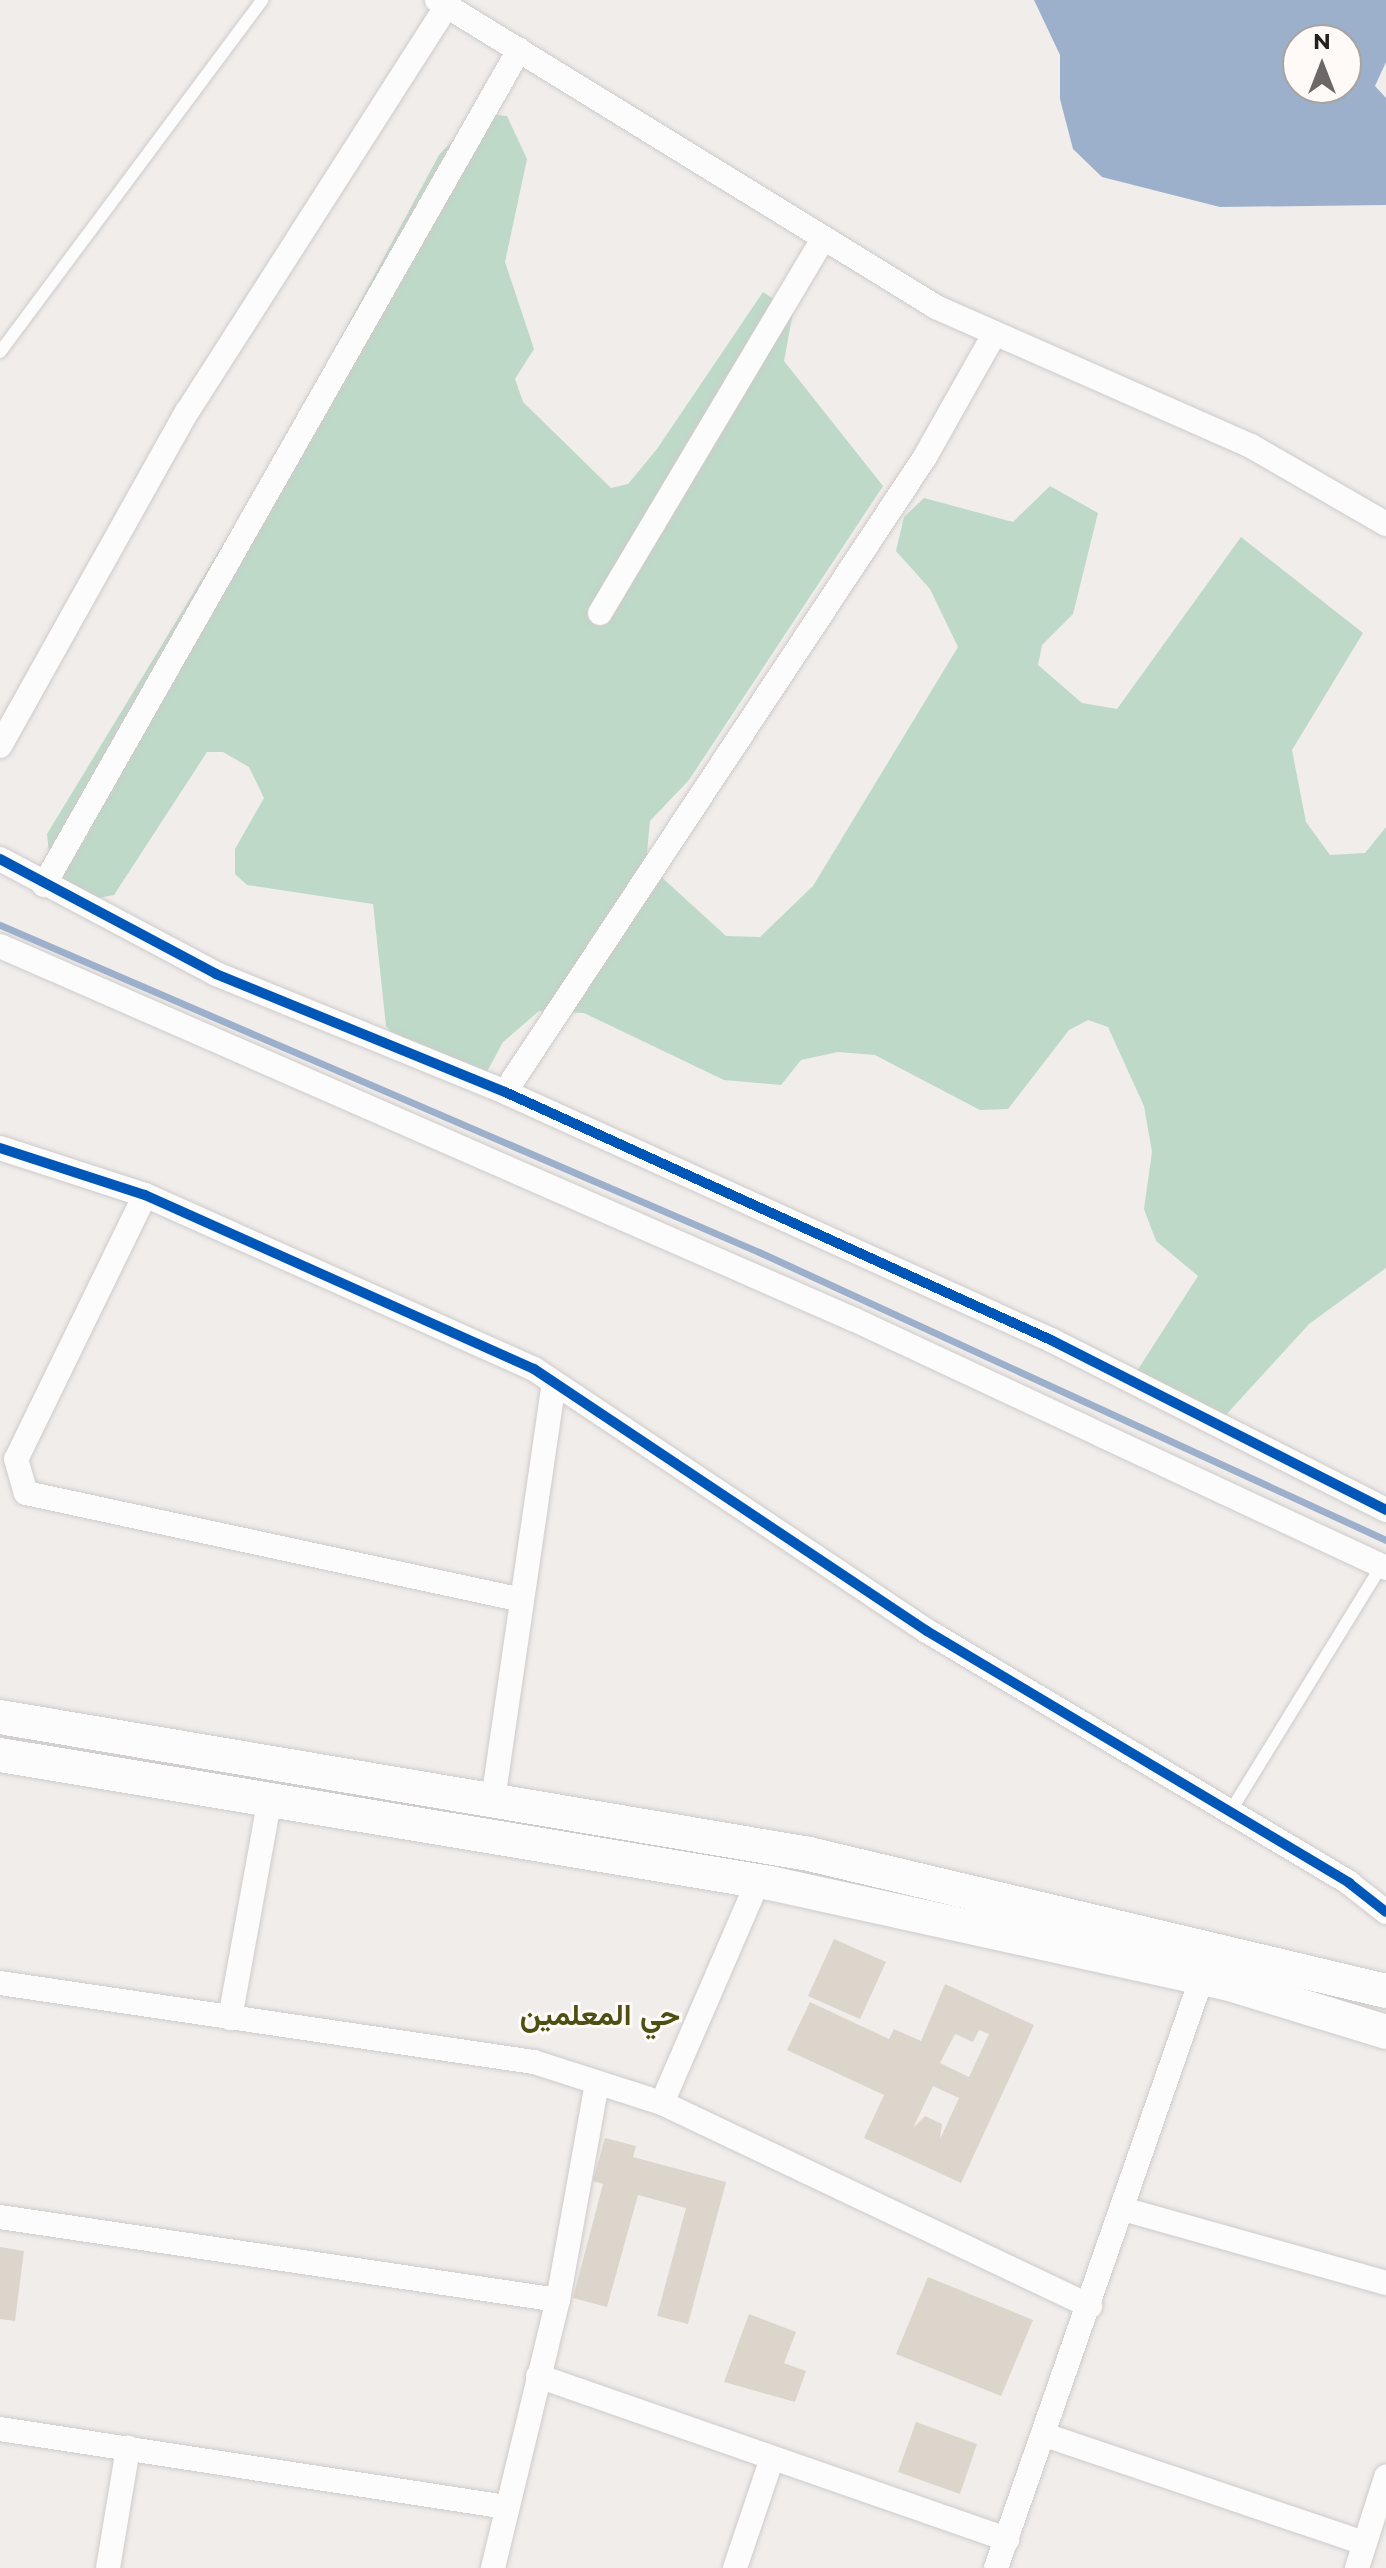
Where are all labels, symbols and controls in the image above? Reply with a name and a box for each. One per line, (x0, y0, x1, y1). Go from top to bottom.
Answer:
north arrow (1282, 24, 1362, 104)
text: N (1313, 28, 1331, 55)
district label: حي المعلمين (520, 1997, 680, 2033)

